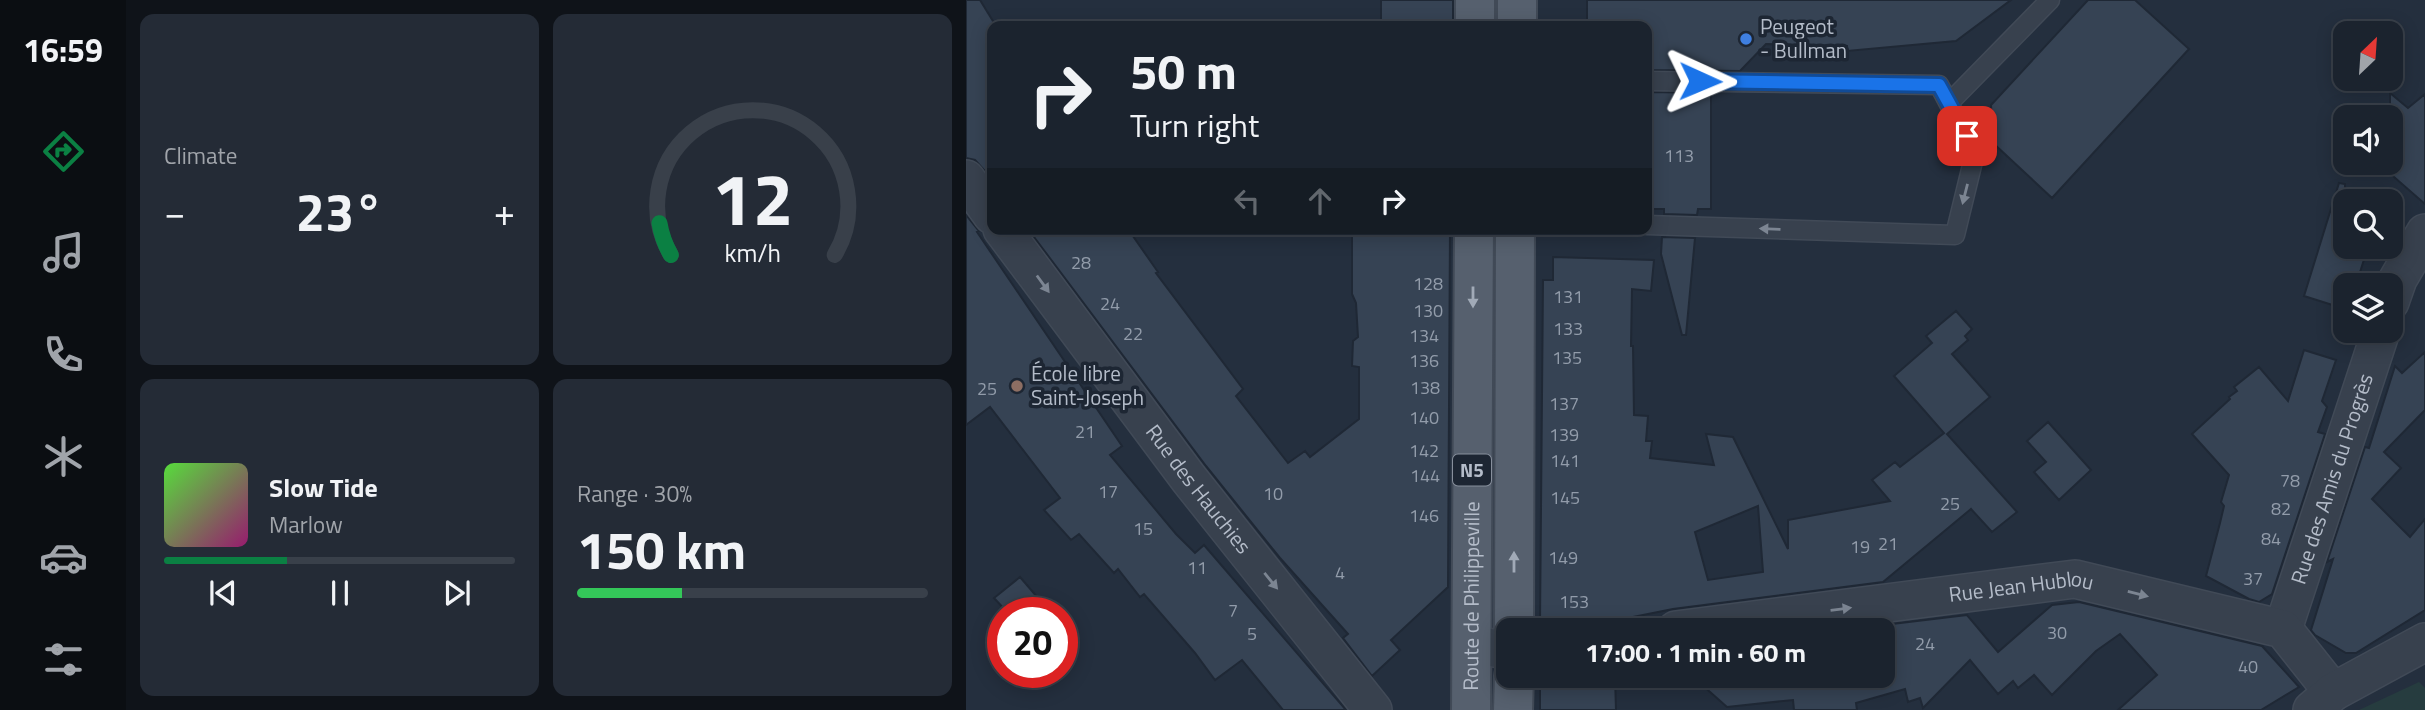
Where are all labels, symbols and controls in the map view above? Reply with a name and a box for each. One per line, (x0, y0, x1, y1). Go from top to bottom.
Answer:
place label: Peugeot - Bullman (1760, 10, 1847, 66)
north arrow (2333, 21, 2403, 91)
map controls (2333, 21, 2403, 343)
text: 16:59 (23, 26, 103, 74)
marker: Peugeot - Bullman (1738, 31, 1754, 47)
text: 50 m (1130, 33, 1237, 108)
position arrow (1663, 44, 1737, 118)
icon: right (1015, 49, 1106, 140)
text: Turn right (1130, 101, 1259, 149)
button: sound (2333, 105, 2403, 175)
pin (1937, 106, 1997, 166)
icon: arrive (1948, 117, 1986, 155)
icon: directions (39, 127, 88, 176)
text: Climate (164, 138, 237, 173)
house number: 113 (1664, 142, 1694, 169)
text: 12 (712, 144, 793, 254)
text: 23° (296, 172, 383, 251)
icon: left (1228, 182, 1266, 220)
icon: ahead (1301, 182, 1339, 220)
icon: right (1374, 182, 1412, 220)
text: − (164, 183, 185, 241)
text: + (494, 183, 515, 241)
one-way arrow (1959, 183, 1970, 205)
button: search (2333, 189, 2403, 259)
one-way arrow (1759, 224, 1781, 235)
icon: music (39, 228, 88, 277)
text: km/h (724, 234, 781, 272)
house number: 28 (1071, 249, 1091, 276)
house number: 128 (1413, 270, 1443, 297)
button: layers (2333, 273, 2403, 343)
one-way arrow (1035, 275, 1050, 293)
house number: 131 (1553, 283, 1583, 310)
one-way arrow (1467, 287, 1479, 309)
house number: 24 (1100, 290, 1120, 317)
house number: 130 (1413, 297, 1443, 324)
house number: 133 (1553, 315, 1583, 342)
house number: 22 (1123, 320, 1143, 347)
house number: 134 (1409, 322, 1439, 349)
icon: phone (39, 330, 88, 379)
house number: 135 (1552, 344, 1582, 371)
house number: 136 (1409, 347, 1439, 374)
place label: École libre Saint-Joseph (1031, 357, 1144, 413)
street label: Rue des Amis du Progrès (2282, 369, 2381, 588)
house number: 138 (1410, 374, 1440, 401)
house number: 25 (977, 375, 997, 402)
marker: École libre Saint-Joseph (1009, 378, 1025, 394)
house number: 137 (1549, 390, 1579, 417)
house number: 140 (1409, 404, 1439, 431)
street label: Rue des Hauchies (1138, 417, 1260, 560)
house number: 21 (1075, 418, 1095, 445)
house number: 139 (1549, 421, 1579, 448)
icon: climate (39, 432, 88, 481)
house number: 142 (1409, 437, 1439, 464)
house number: 141 (1550, 447, 1580, 474)
road number: N5 (1453, 454, 1491, 485)
house number: 144 (1410, 462, 1440, 489)
house number: 78 (2280, 467, 2300, 494)
text: Slow Tide (269, 468, 378, 507)
text: Range · 30% (577, 476, 692, 511)
house number: 17 (1098, 478, 1118, 505)
house number: 10 (1263, 480, 1283, 507)
house number: 145 (1550, 484, 1580, 511)
house number: 25 (1940, 490, 1960, 517)
house number: 82 (2271, 495, 2291, 522)
street label: Route de Philippeville (1454, 501, 1487, 691)
house number: 146 (1409, 502, 1439, 529)
text: Marlow (269, 507, 343, 542)
text: 150 km (577, 510, 746, 589)
house number: 15 (1133, 515, 1153, 542)
house number: 84 (2261, 525, 2281, 552)
house number: 21 (1878, 530, 1898, 557)
icon: car (39, 533, 88, 582)
house number: 19 (1850, 533, 1870, 560)
house number: 149 (1548, 544, 1578, 571)
one-way arrow (1508, 551, 1520, 573)
house number: 11 (1187, 554, 1207, 581)
house number: 4 (1335, 559, 1345, 586)
street label: Rue Jean Hublou (1947, 562, 2097, 610)
house number: 37 (2243, 565, 2263, 592)
one-way arrow (1263, 572, 1278, 590)
icon: previous (204, 574, 242, 612)
icon: pause (321, 574, 359, 612)
icon: next (438, 574, 476, 612)
house number: 153 (1559, 588, 1589, 615)
one-way arrow (2127, 589, 2149, 600)
speed limit sign: 20 (987, 597, 1078, 688)
house number: 7 (1228, 597, 1238, 624)
one-way arrow (1830, 603, 1852, 614)
house number: 30 (2047, 619, 2067, 646)
house number: 5 (1247, 620, 1257, 647)
house number: 24 (1915, 630, 1935, 657)
text: 17:00 · 1 min · 60 m (1585, 633, 1806, 672)
icon: filters (39, 635, 88, 684)
house number: 40 (2238, 653, 2258, 680)

